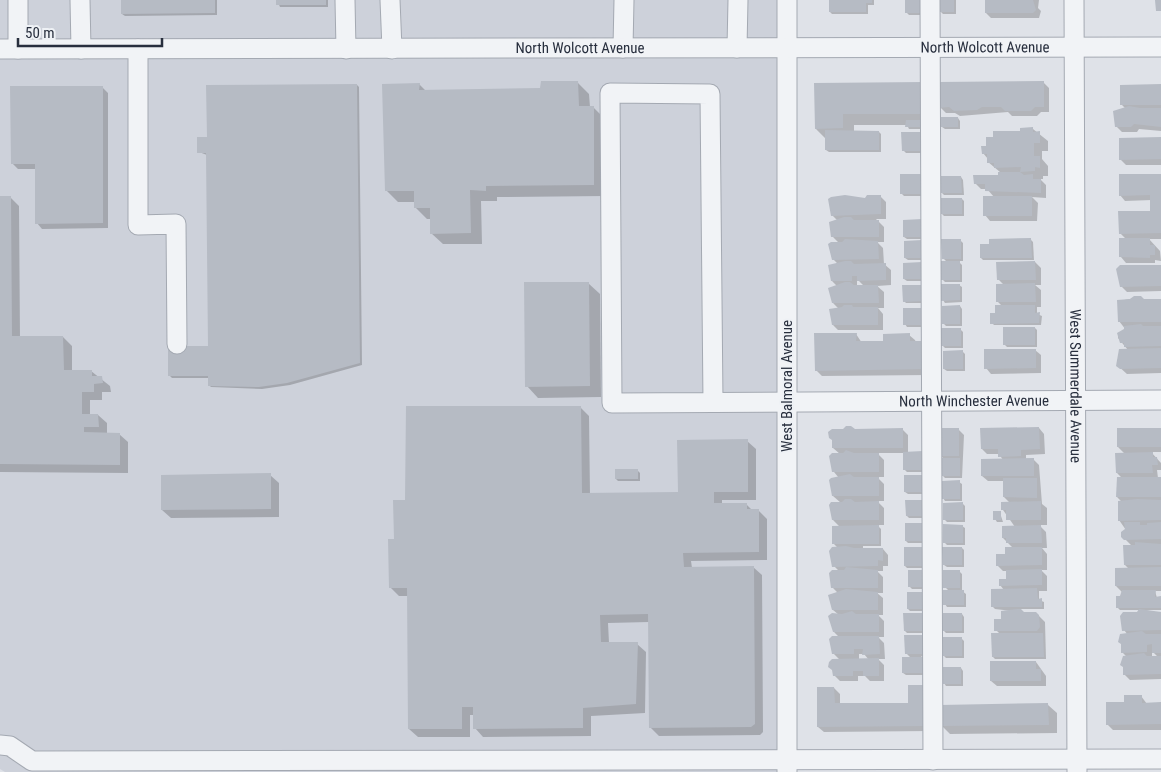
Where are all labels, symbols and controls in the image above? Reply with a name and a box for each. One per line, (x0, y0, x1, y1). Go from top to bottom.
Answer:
scale bar (18, 15, 161, 47)
text: 50 m (25, 24, 55, 42)
street label: North Wolcott Avenue (920, 38, 1050, 56)
street label: North Wolcott Avenue (515, 39, 645, 57)
street label: West Summerdale Avenue (1066, 309, 1085, 463)
street label: West Balmoral Avenue (778, 320, 796, 452)
street label: North Winchester Avenue (899, 392, 1049, 410)

